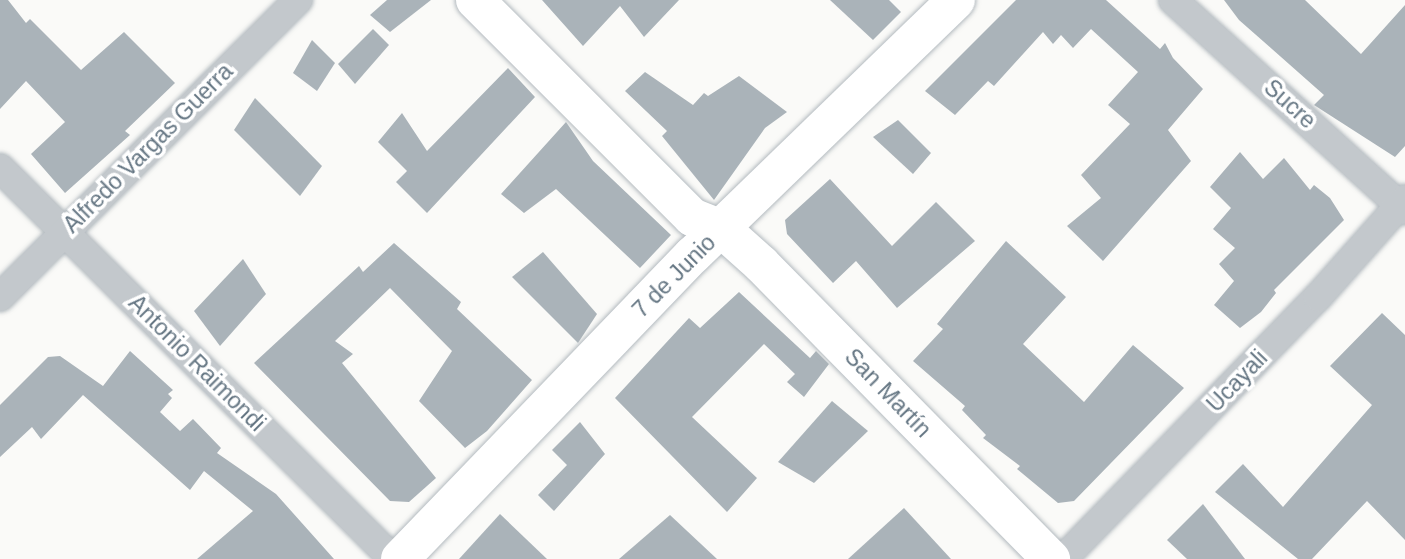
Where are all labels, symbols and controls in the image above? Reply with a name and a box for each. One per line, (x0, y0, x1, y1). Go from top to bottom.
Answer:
street label: Alfredo Vargas Guerra (57, 57, 239, 239)
street label: Sucre (1258, 74, 1322, 134)
street label: 7 de Junio (627, 229, 721, 323)
street label: Antonio Raimondi (123, 289, 271, 437)
street label: San Martín (839, 343, 937, 443)
street label: Ucayali (1201, 344, 1273, 418)

